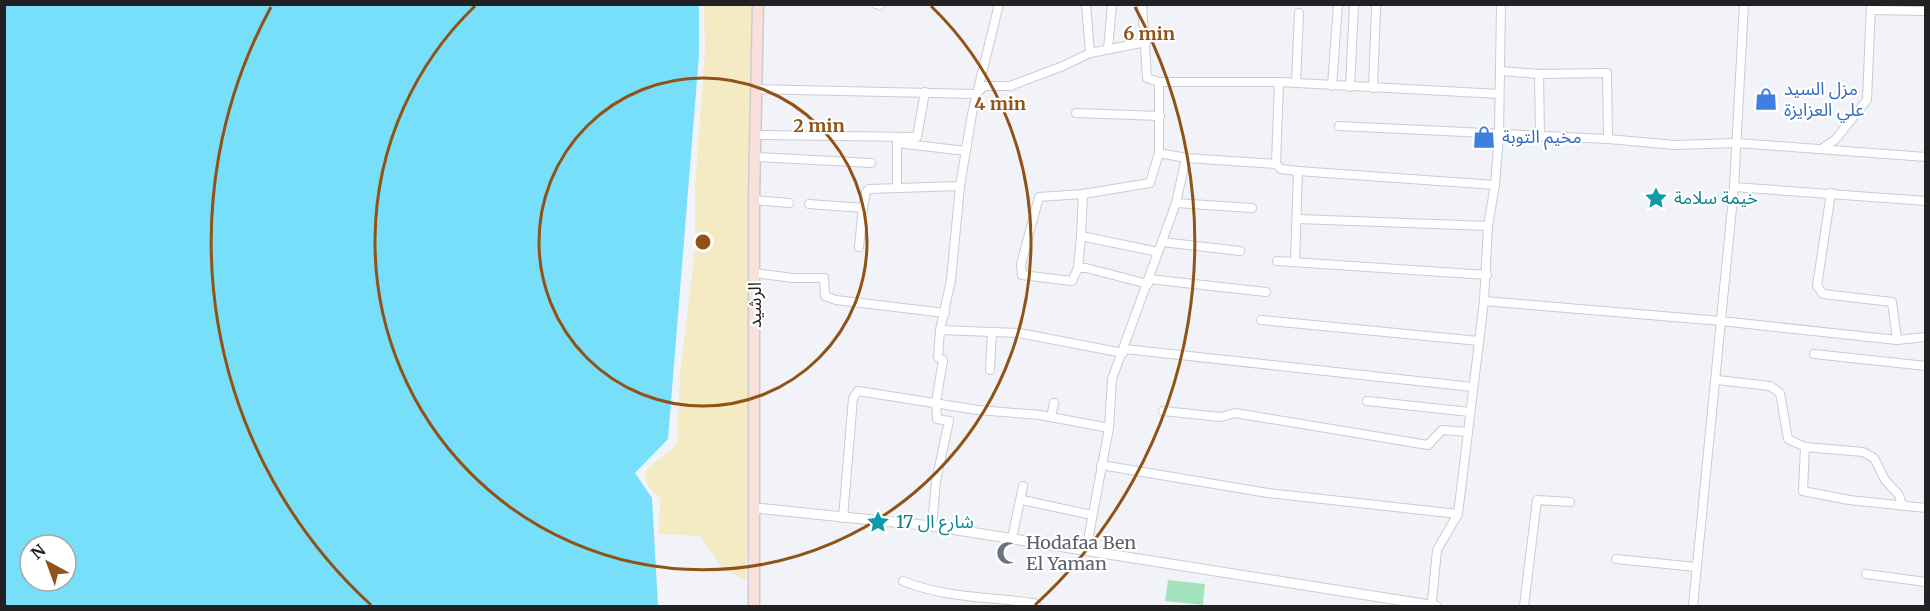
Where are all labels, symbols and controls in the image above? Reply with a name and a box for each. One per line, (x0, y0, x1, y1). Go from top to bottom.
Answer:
text: 6 min (1123, 22, 1175, 45)
place label: مزل السيد علي العزايزة (1784, 77, 1864, 123)
shop icon: مزل السيد علي العزايزة (1753, 86, 1779, 112)
text: 4 min (974, 92, 1026, 115)
text: 2 min (793, 114, 845, 137)
shop icon: مخيم التوبة (1471, 124, 1497, 150)
place label: مخيم التوبة (1502, 125, 1582, 150)
place icon: خيمة سلامة (1643, 185, 1669, 211)
place label: خيمة سلامة (1674, 186, 1758, 209)
centre of rings (693, 232, 713, 252)
street label: الرشيد (743, 282, 766, 328)
place icon: شارع ال 17 (865, 509, 891, 535)
place label: شارع ال 17 (896, 510, 974, 536)
place label: Hodafaa Ben El Yaman (1026, 531, 1136, 575)
north arrow (18, 533, 78, 593)
text: N (27, 540, 50, 563)
mosque icon: Hodafaa Ben El Yaman (995, 540, 1021, 566)

